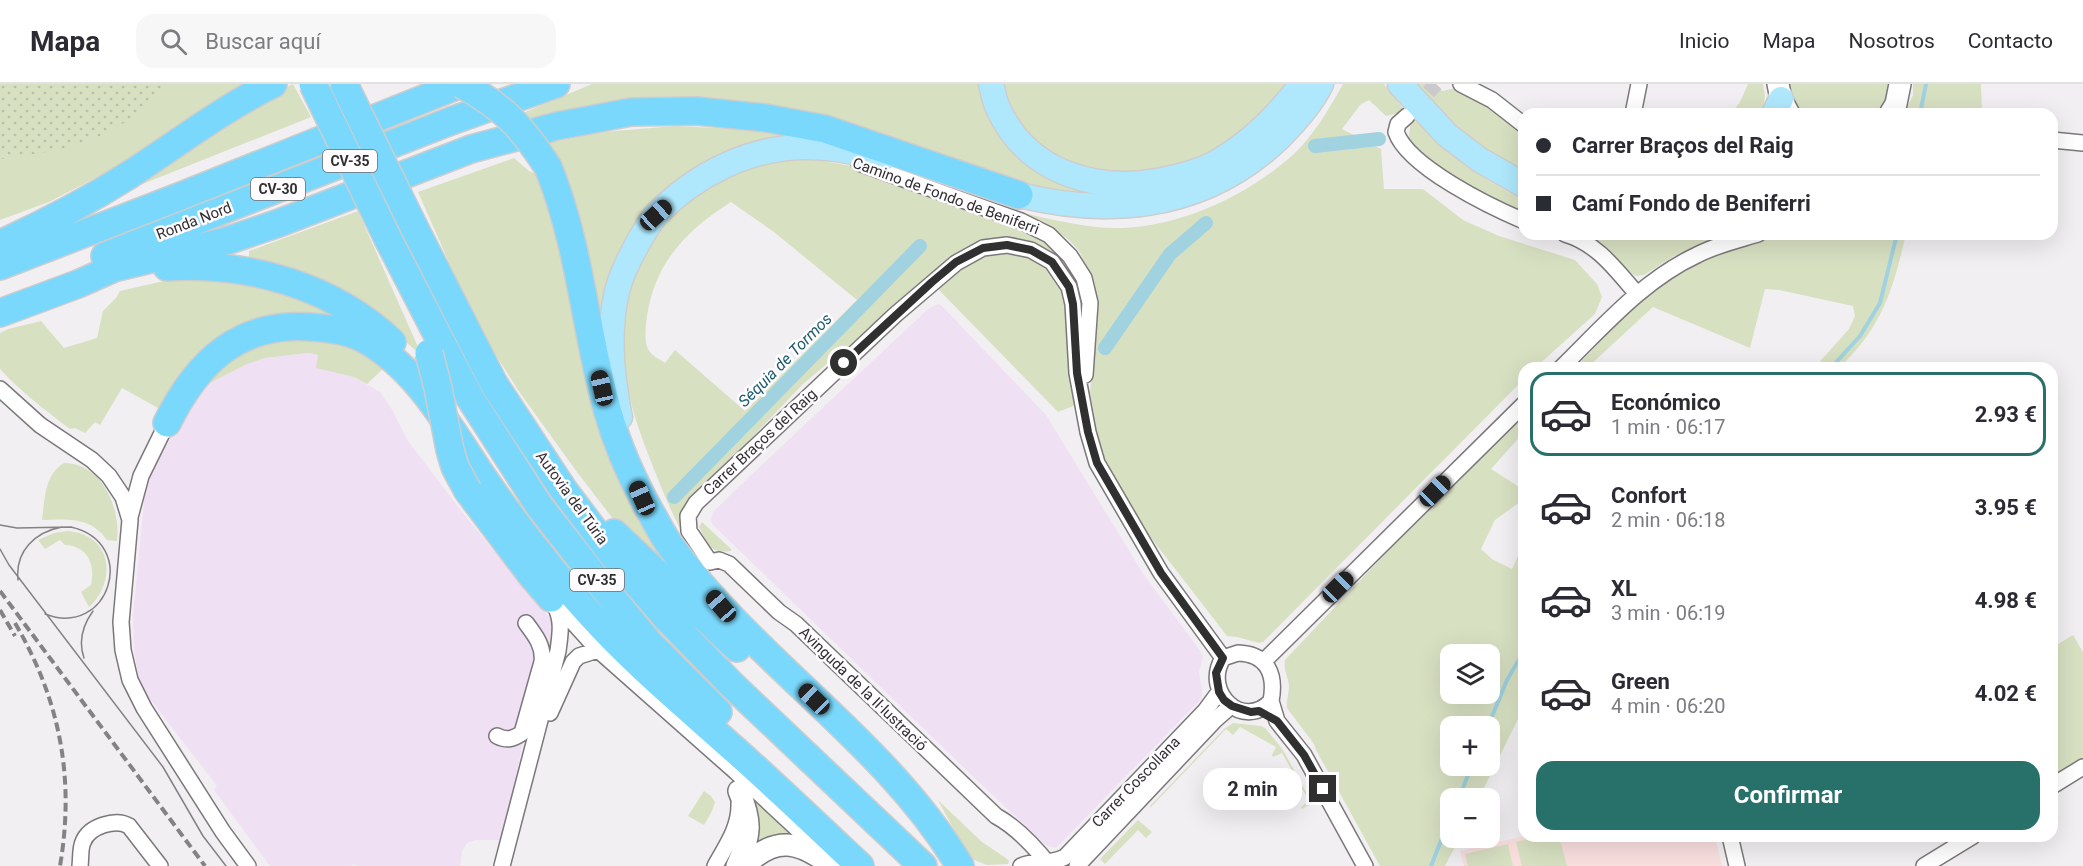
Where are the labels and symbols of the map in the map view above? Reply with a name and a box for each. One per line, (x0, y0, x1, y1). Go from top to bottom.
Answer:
road number: CV-35 (323, 150, 377, 172)
street label: Camino de Fondo de Beniferri (850, 154, 1042, 238)
road number: CV-30 (251, 178, 305, 200)
car (637, 196, 675, 234)
street label: Ronda Nord (154, 198, 234, 244)
water label: Séquia de Tormos (734, 309, 836, 411)
route start (830, 349, 857, 376)
car (589, 368, 615, 408)
street label: Carrer Braços del Raig (700, 385, 820, 499)
street label: Autovia del Túria (532, 448, 612, 548)
car (1416, 472, 1454, 510)
car (626, 478, 658, 518)
car (1319, 568, 1357, 606)
road number: CV-35 (570, 569, 624, 591)
car (702, 587, 740, 625)
street label: Avinguda de la Il·lustració (795, 623, 931, 755)
car (795, 680, 833, 718)
street label: Carrer Coscollana (1088, 733, 1184, 831)
callout: 2 min (1203, 768, 1302, 810)
route end (1309, 775, 1336, 802)

